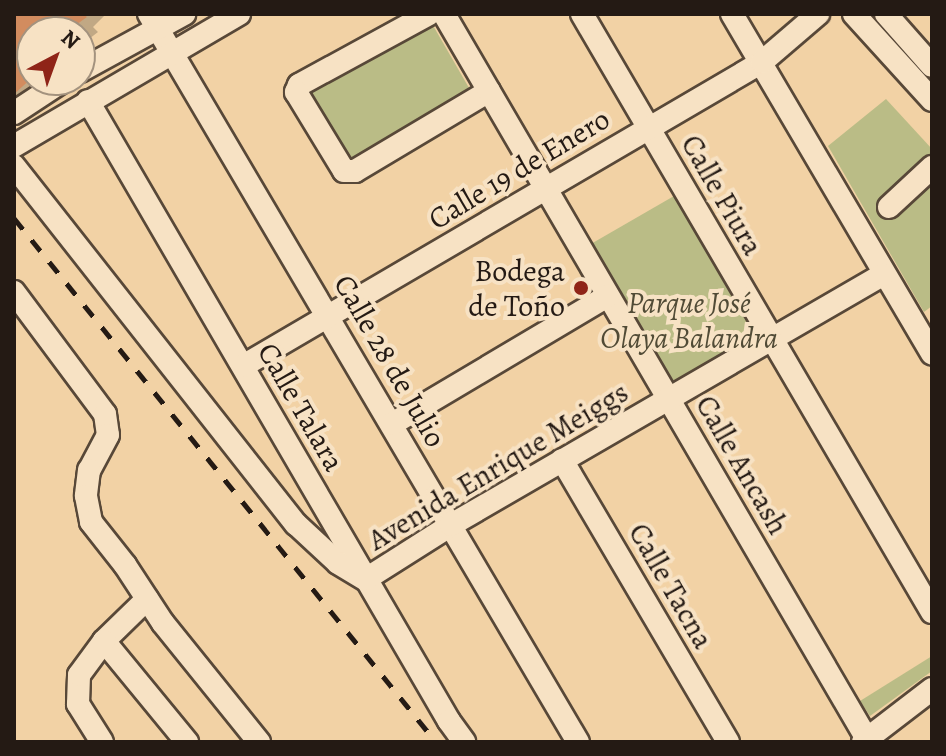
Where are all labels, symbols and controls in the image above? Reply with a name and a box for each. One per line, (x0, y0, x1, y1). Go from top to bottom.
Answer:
north arrow (16, 16, 96, 96)
text: N (55, 23, 86, 56)
street label: Calle 19 de Enero (422, 101, 616, 237)
street label: Calle Piura (673, 128, 771, 262)
place label: Bodega de Toño (468, 253, 565, 324)
street label: Calle 28 de Julio (326, 268, 454, 454)
marker: Bodega de Toño (572, 279, 590, 297)
park label: Parque José Olaya Balandra (600, 285, 778, 356)
street label: Calle Talara (250, 336, 352, 478)
street label: Avenida Enrique Meiggs (361, 374, 635, 558)
street label: Calle Ancash (688, 389, 796, 541)
street label: Calle Tacna (621, 517, 721, 655)

